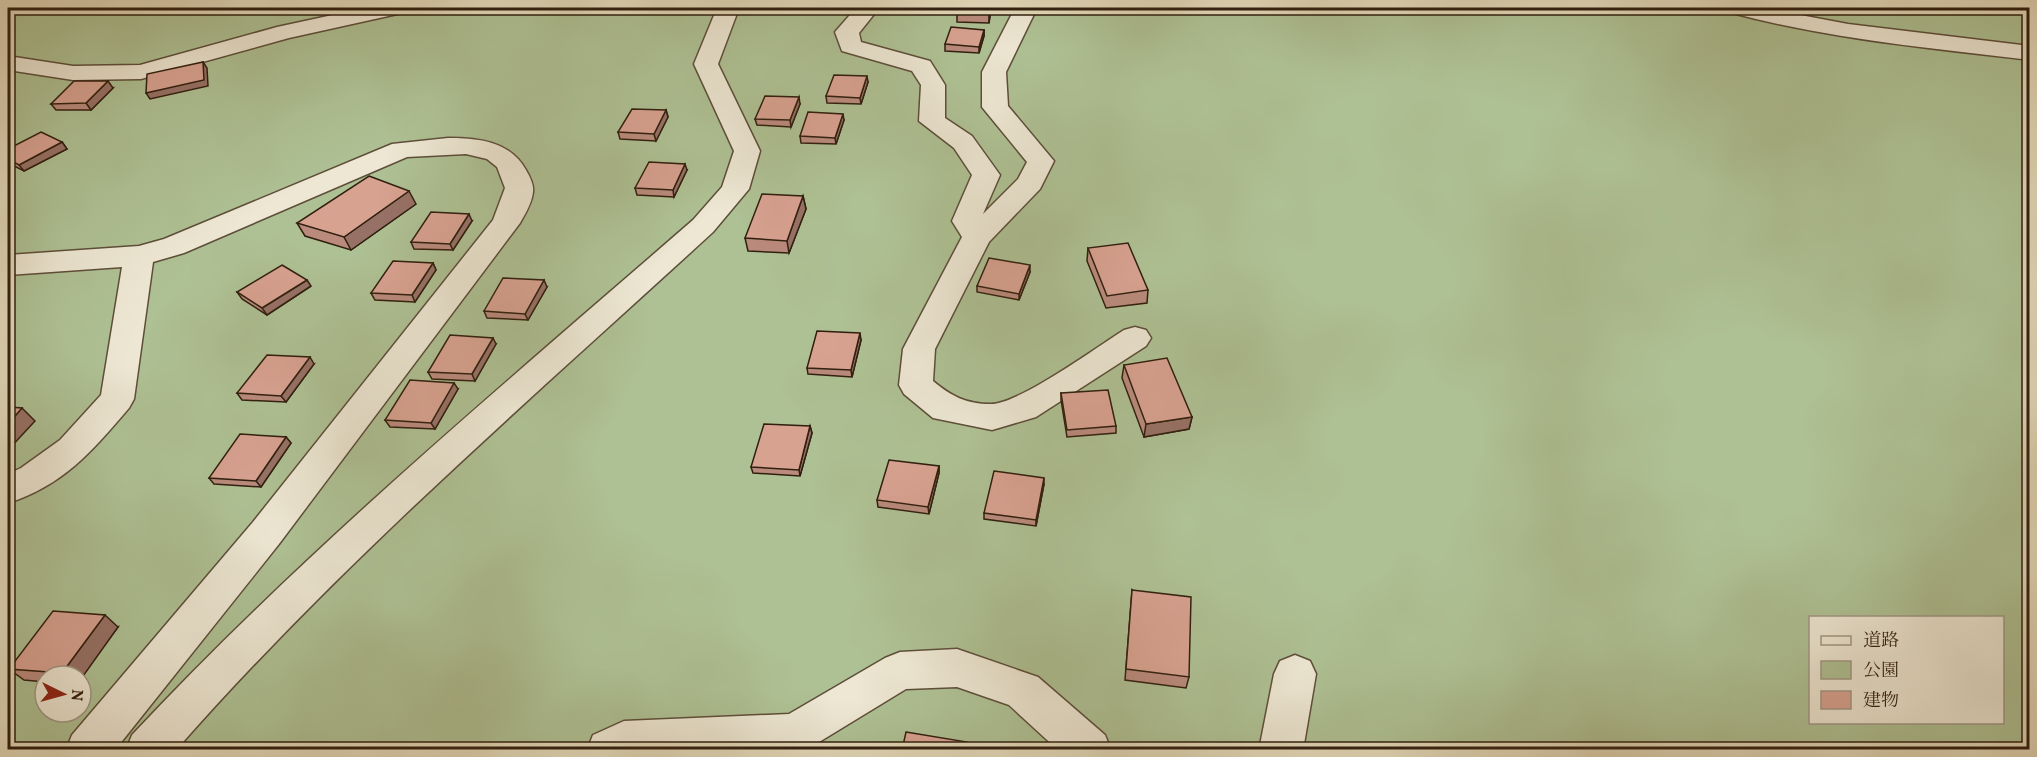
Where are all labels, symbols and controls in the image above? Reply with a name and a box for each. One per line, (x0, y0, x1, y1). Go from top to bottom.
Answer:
legend (1809, 616, 2004, 724)
text: 道路 (1863, 629, 1899, 654)
text: 公園 (1863, 659, 1899, 684)
north arrow (33, 664, 93, 724)
text: N (64, 688, 87, 702)
text: 建物 (1863, 689, 1899, 714)

